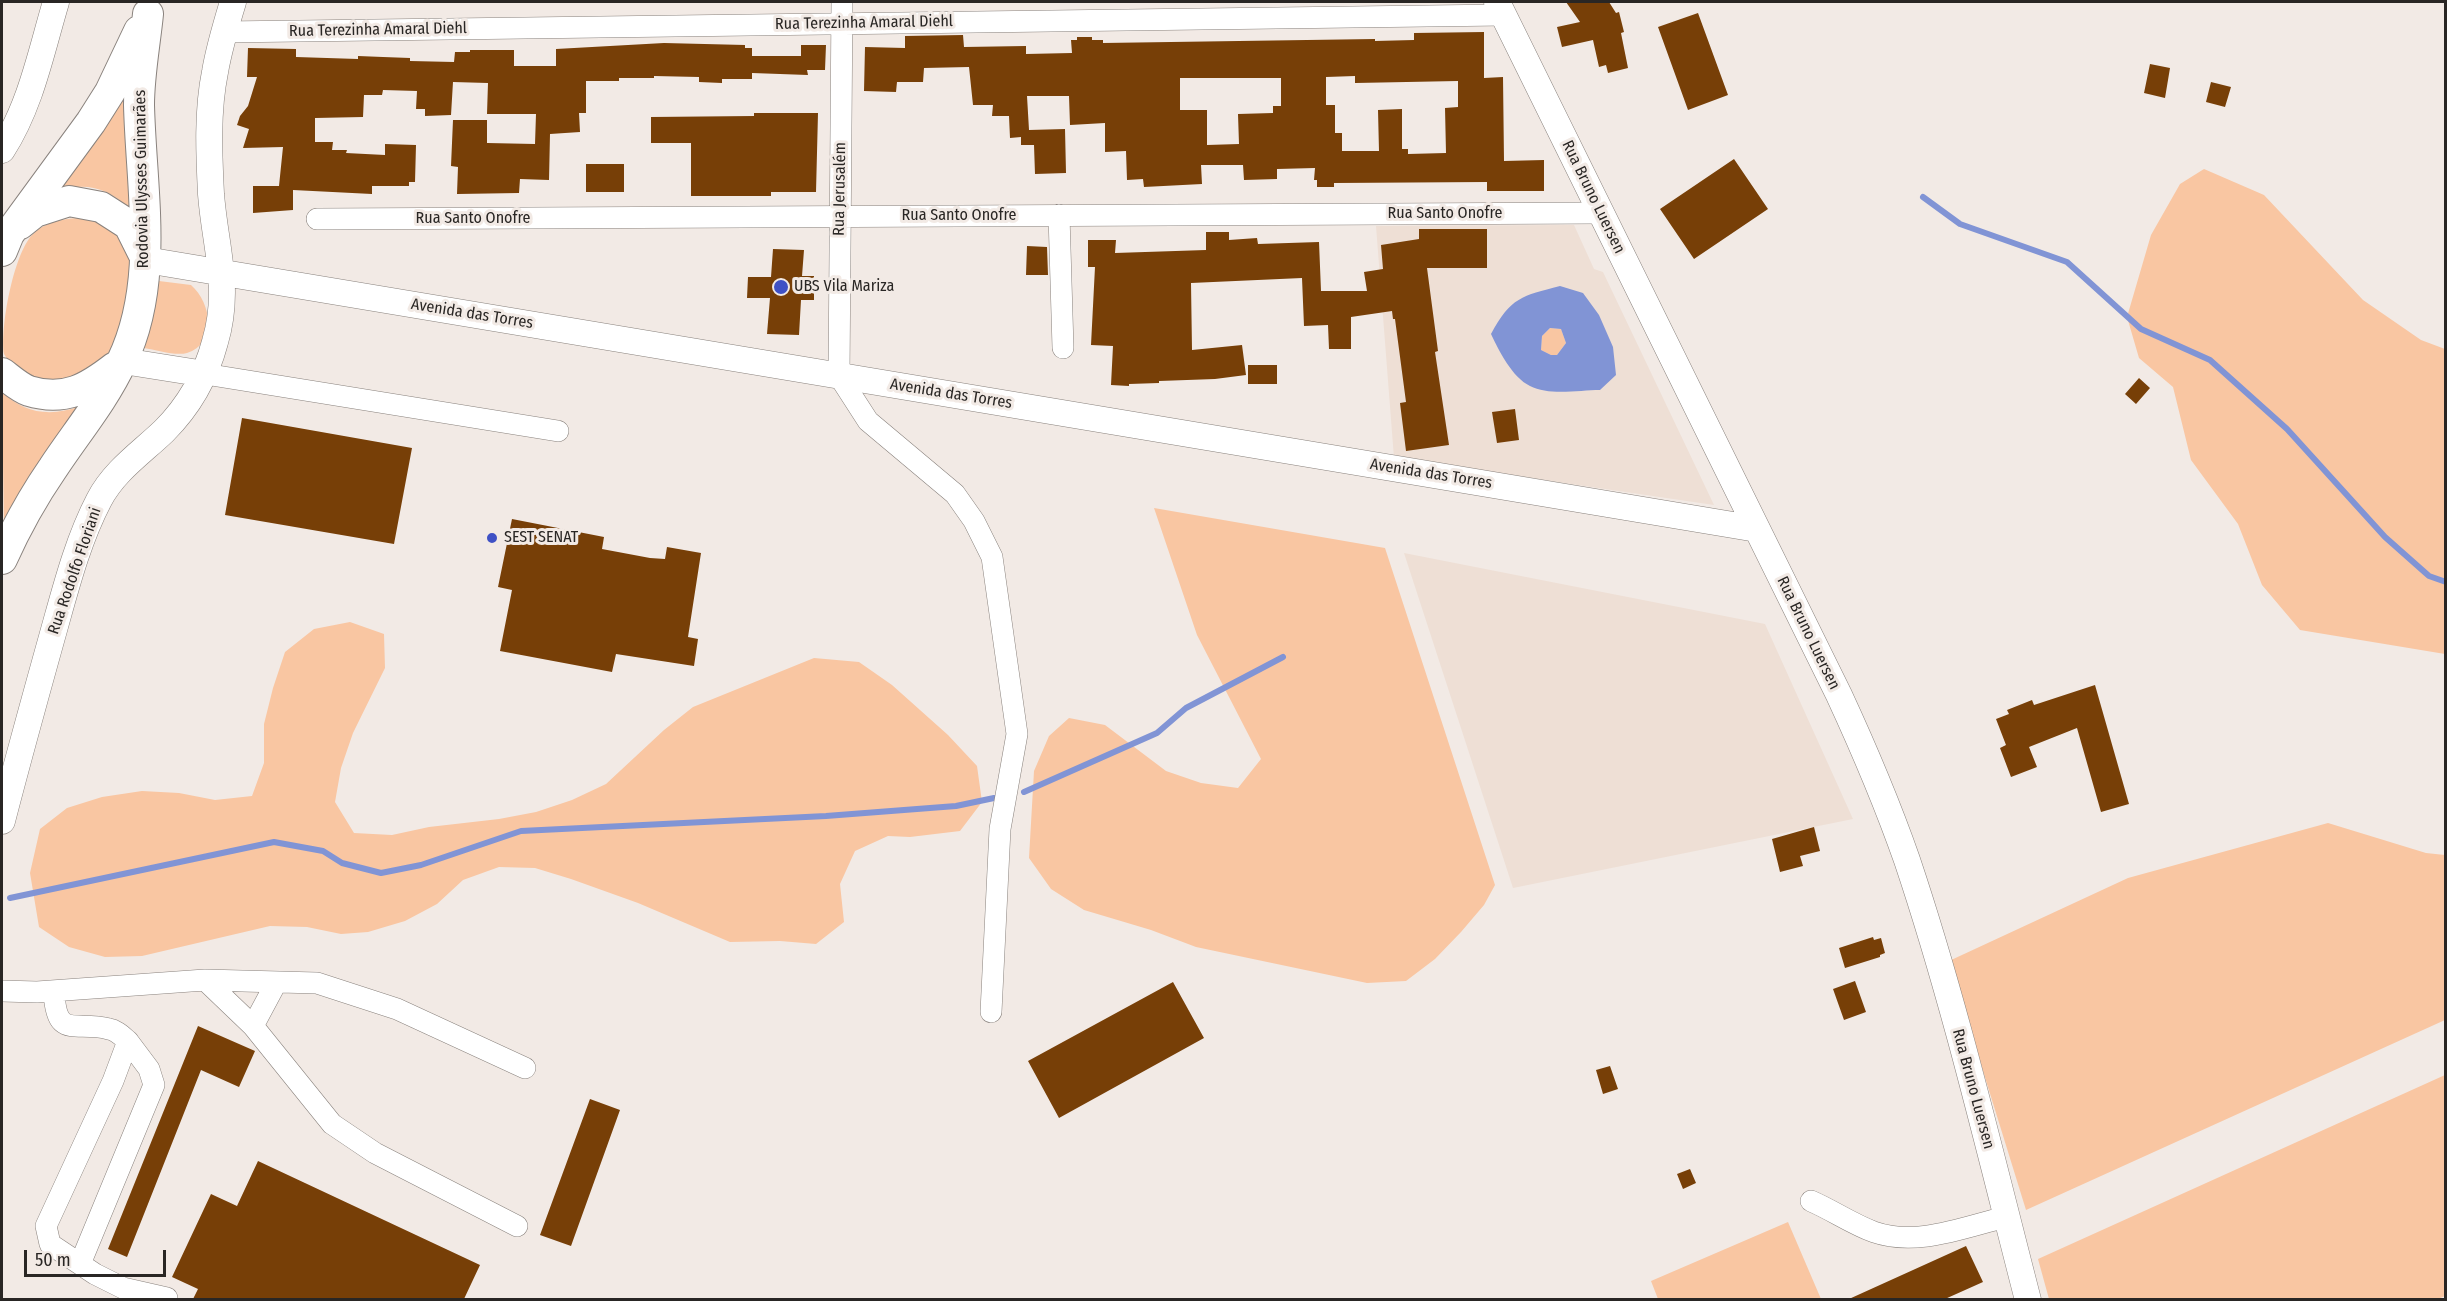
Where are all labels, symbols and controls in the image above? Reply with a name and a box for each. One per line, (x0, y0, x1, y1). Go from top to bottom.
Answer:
street label: Rua Terezinha Amaral Diehl (775, 12, 953, 34)
street label: Rua Terezinha Amaral Diehl (289, 19, 467, 41)
street label: Rodovia Ulysses Guimarães (131, 90, 153, 268)
street label: Rua Bruno Luersen (1557, 137, 1629, 257)
street label: Rua Jerusalém (830, 142, 850, 236)
street label: Rua Santo Onofre (1388, 204, 1502, 224)
street label: Rua Santo Onofre (902, 206, 1016, 226)
street label: Rua Santo Onofre (416, 209, 530, 229)
place label: UBS Vila Mariza (794, 277, 894, 297)
marker: UBS Vila Mariza (772, 278, 790, 296)
street label: Avenida das Torres (410, 295, 534, 333)
street label: Avenida das Torres (889, 375, 1013, 413)
street label: Avenida das Torres (1369, 455, 1493, 493)
street label: Rua Rodolfo Floriani (44, 505, 106, 637)
place label: SEST SENAT (504, 528, 578, 548)
marker: SEST SENAT (485, 531, 499, 545)
street label: Rua Bruno Luersen (1772, 573, 1844, 693)
street label: Rua Bruno Luersen (1948, 1027, 1998, 1151)
scale bar (27, 1238, 170, 1276)
text: 50 m (35, 1249, 71, 1271)

